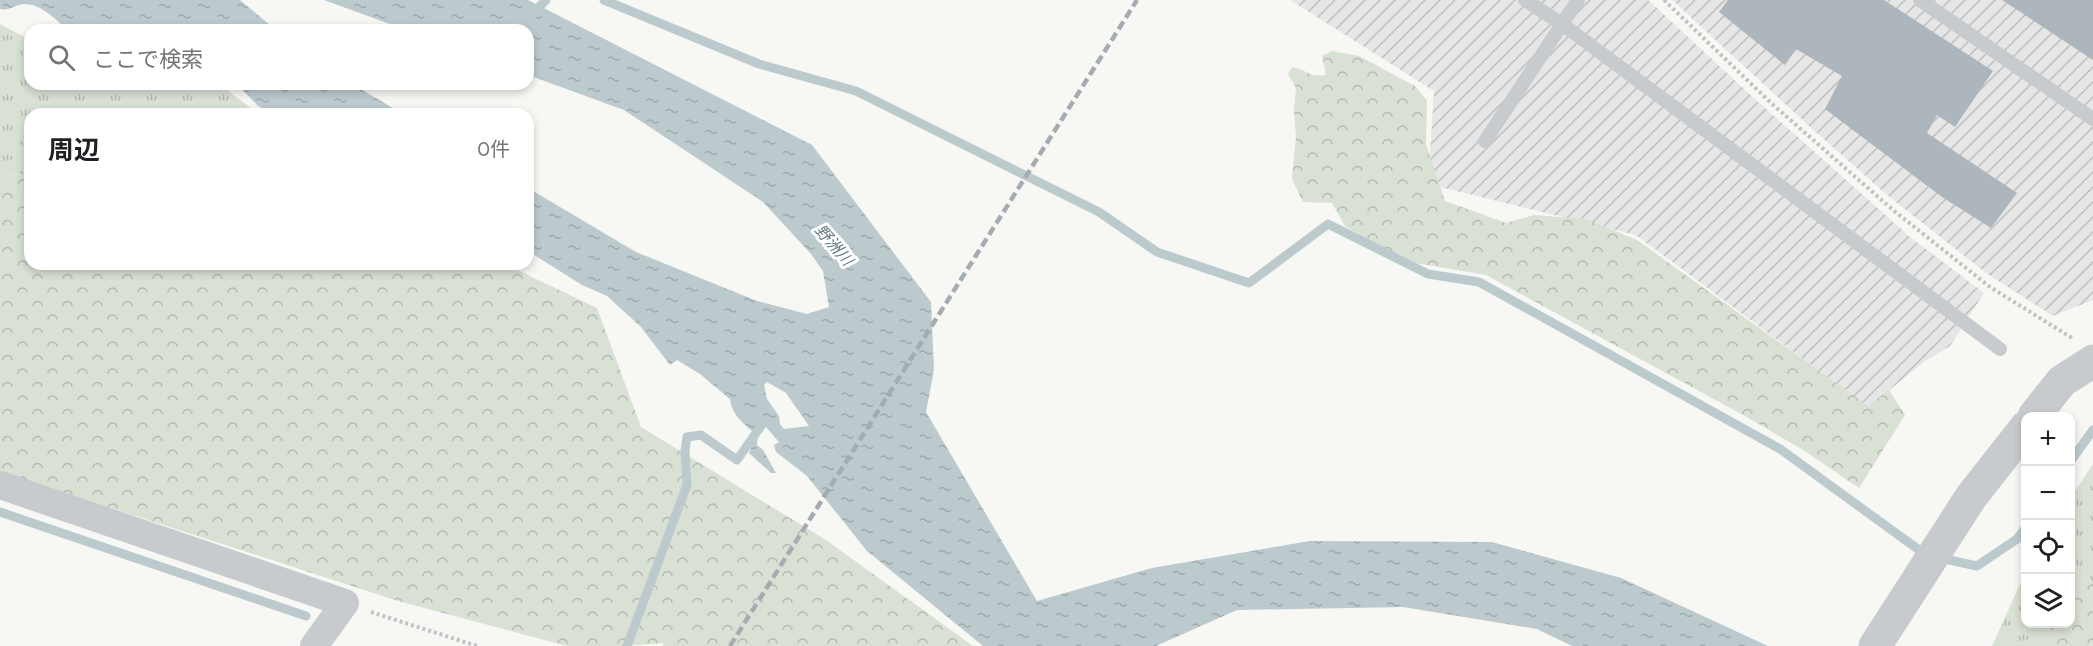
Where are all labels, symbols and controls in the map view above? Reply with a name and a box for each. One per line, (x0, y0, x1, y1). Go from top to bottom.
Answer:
search box (24, 24, 534, 90)
icon: search (45, 41, 78, 74)
text: ここで検索 (93, 46, 203, 73)
text: 周辺 (48, 134, 100, 166)
text: 0件 (477, 137, 510, 161)
water label: 野洲川 (811, 221, 858, 271)
map controls (2021, 412, 2075, 628)
button: + (2021, 412, 2075, 466)
button: − (2021, 466, 2075, 520)
button: locate (2021, 520, 2075, 574)
button: layers (2021, 574, 2075, 628)

